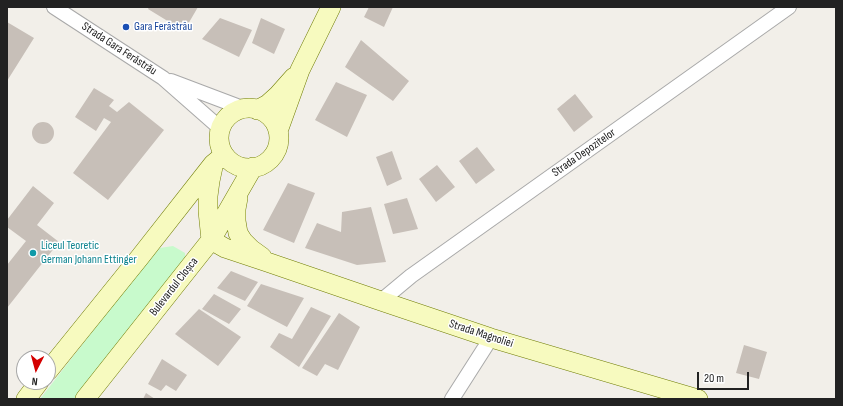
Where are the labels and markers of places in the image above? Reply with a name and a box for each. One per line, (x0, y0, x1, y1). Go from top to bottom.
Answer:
place label: Gara Ferăstrău (134, 20, 192, 34)
marker: Gara Ferăstrău (121, 22, 131, 32)
place label: Liceul Teoretic German Johann Ettinger (41, 239, 137, 267)
marker: Liceul Teoretic German Johann Ettinger (28, 248, 38, 258)

